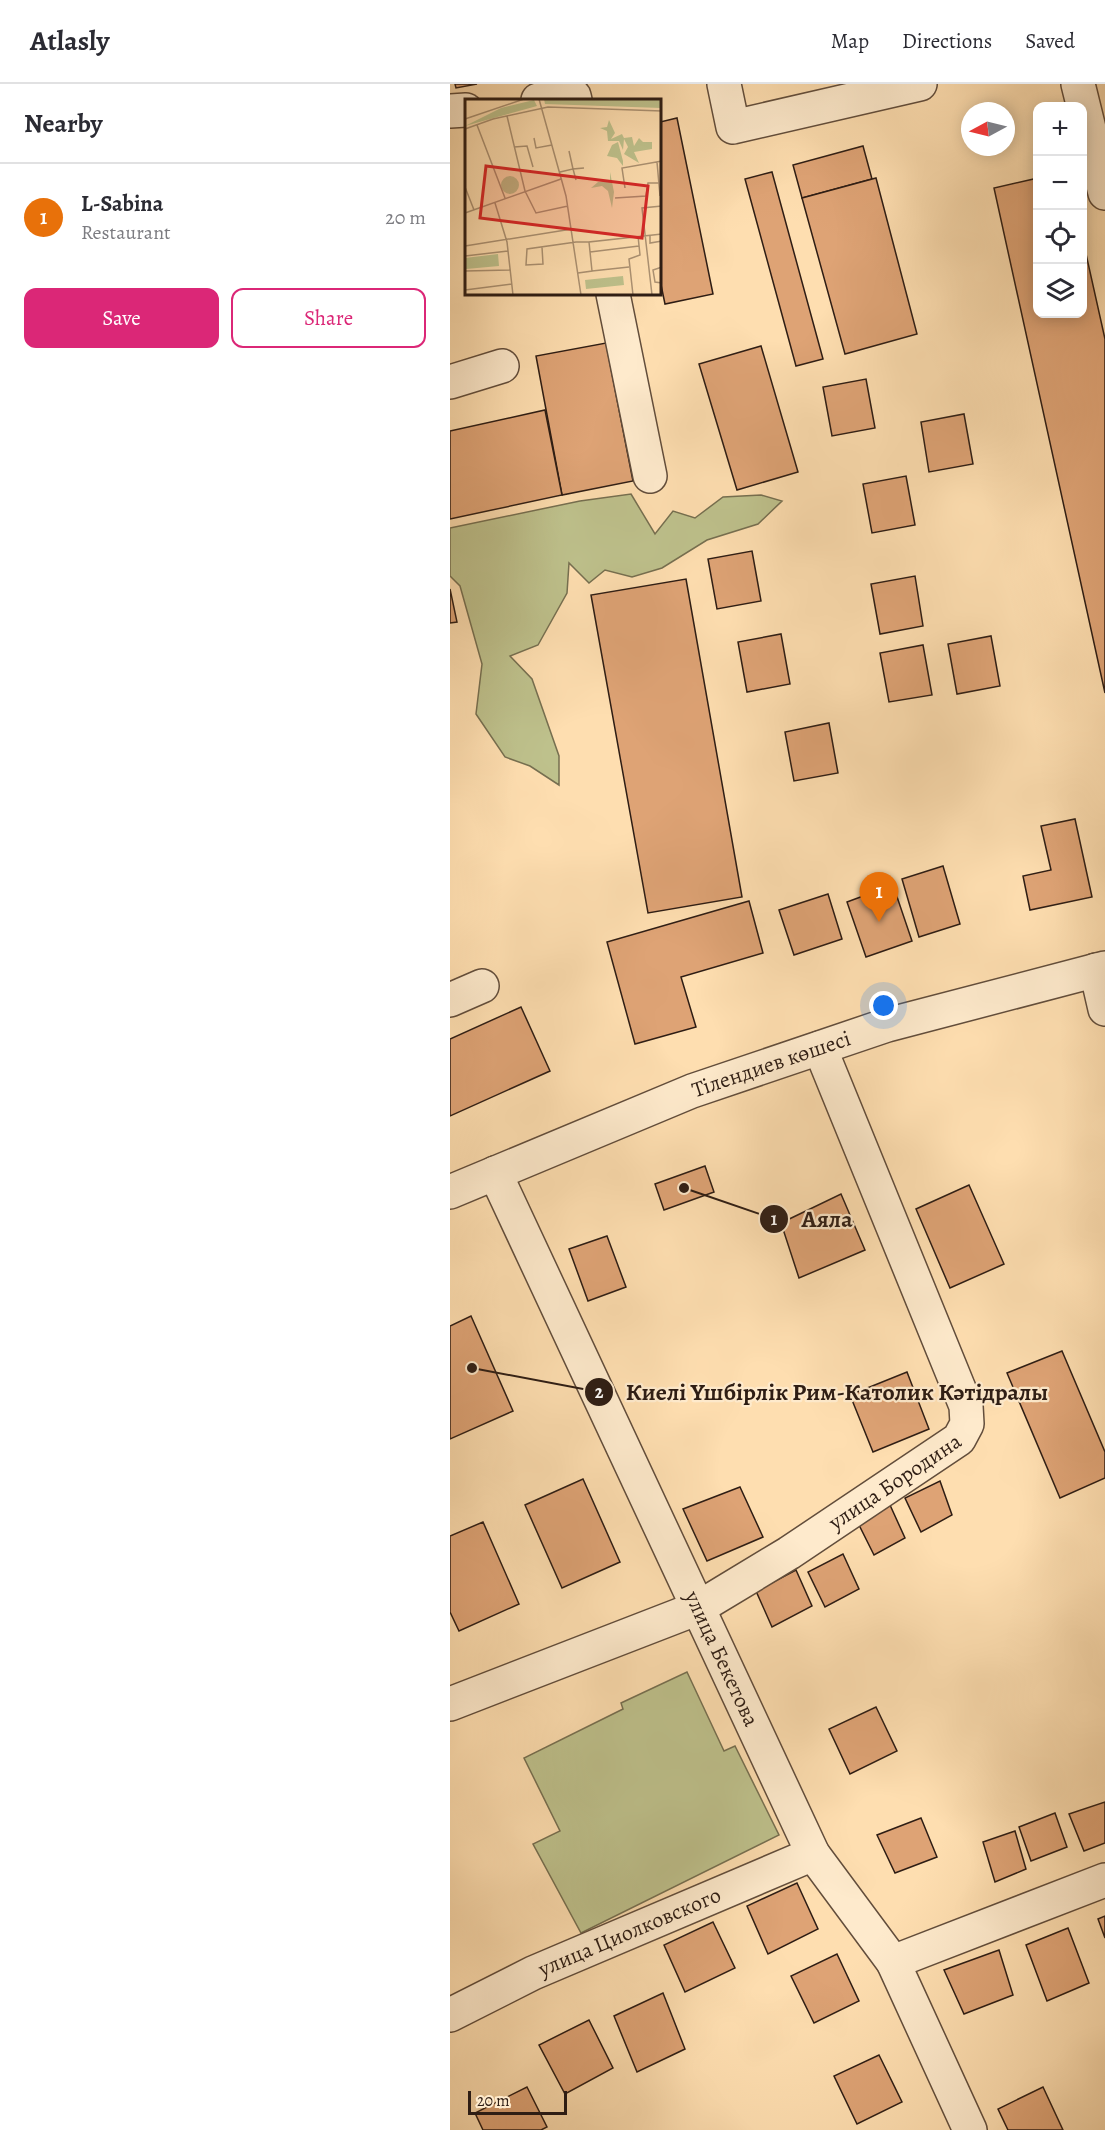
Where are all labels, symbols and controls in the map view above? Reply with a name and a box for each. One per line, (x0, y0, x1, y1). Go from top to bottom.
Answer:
text: Atlasly (30, 22, 109, 60)
text: Map (831, 27, 869, 55)
text: Directions (902, 27, 992, 55)
text: Saved (1025, 27, 1075, 55)
inset map (465, 99, 662, 296)
north arrow (961, 102, 1015, 156)
map controls (1033, 102, 1087, 318)
button: + (1033, 102, 1087, 156)
text: Nearby (24, 106, 103, 141)
button: − (1033, 156, 1087, 210)
text: L-Sabina (81, 189, 163, 219)
text: 1 (40, 204, 47, 231)
text: 20 m (385, 204, 426, 231)
button: locate (1033, 210, 1087, 264)
text: Restaurant (81, 219, 171, 246)
button: layers (1033, 264, 1087, 318)
button: Save (24, 288, 219, 348)
button: Share (231, 288, 426, 348)
pin: 1 (860, 872, 898, 922)
your location (869, 991, 898, 1020)
street label: Тілендиев көшесі (688, 1023, 855, 1105)
callout: Аяла (759, 1198, 864, 1240)
text: Аяла (800, 1203, 853, 1235)
text: 1 (771, 1207, 778, 1231)
callout: Киелі Үшбірлік Рим-Католик Кәтідралы (584, 1371, 1061, 1413)
text: Киелі Үшбірлік Рим-Католик Кәтідралы (626, 1376, 1048, 1408)
text: 2 (595, 1380, 604, 1404)
street label: улица Бородина (822, 1426, 968, 1538)
street label: улица Бекетова (677, 1585, 767, 1732)
street label: улица Циолковского (533, 1880, 726, 1984)
scale bar (468, 2088, 567, 2116)
text: 20 m (477, 2090, 510, 2112)

